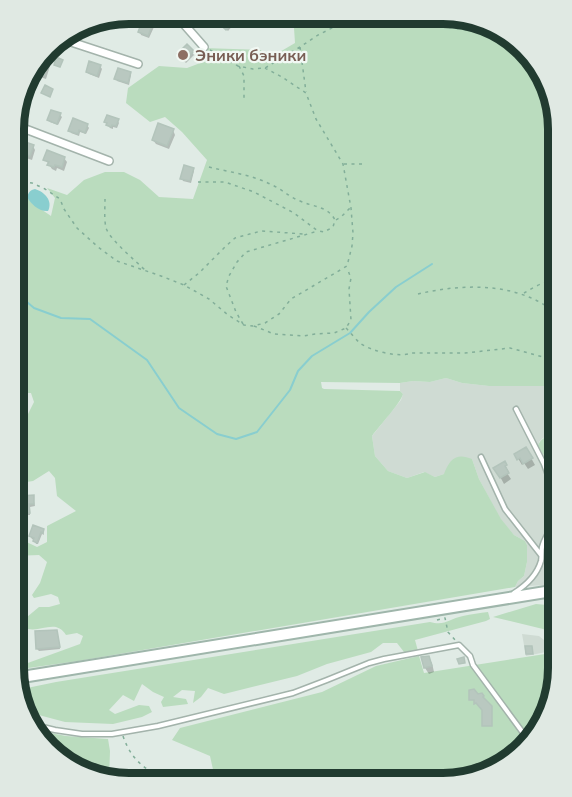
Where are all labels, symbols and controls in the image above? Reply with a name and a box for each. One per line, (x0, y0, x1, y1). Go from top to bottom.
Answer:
place label: Эники бэники (195, 45, 306, 65)
marker: Эники бэники (176, 48, 190, 62)

